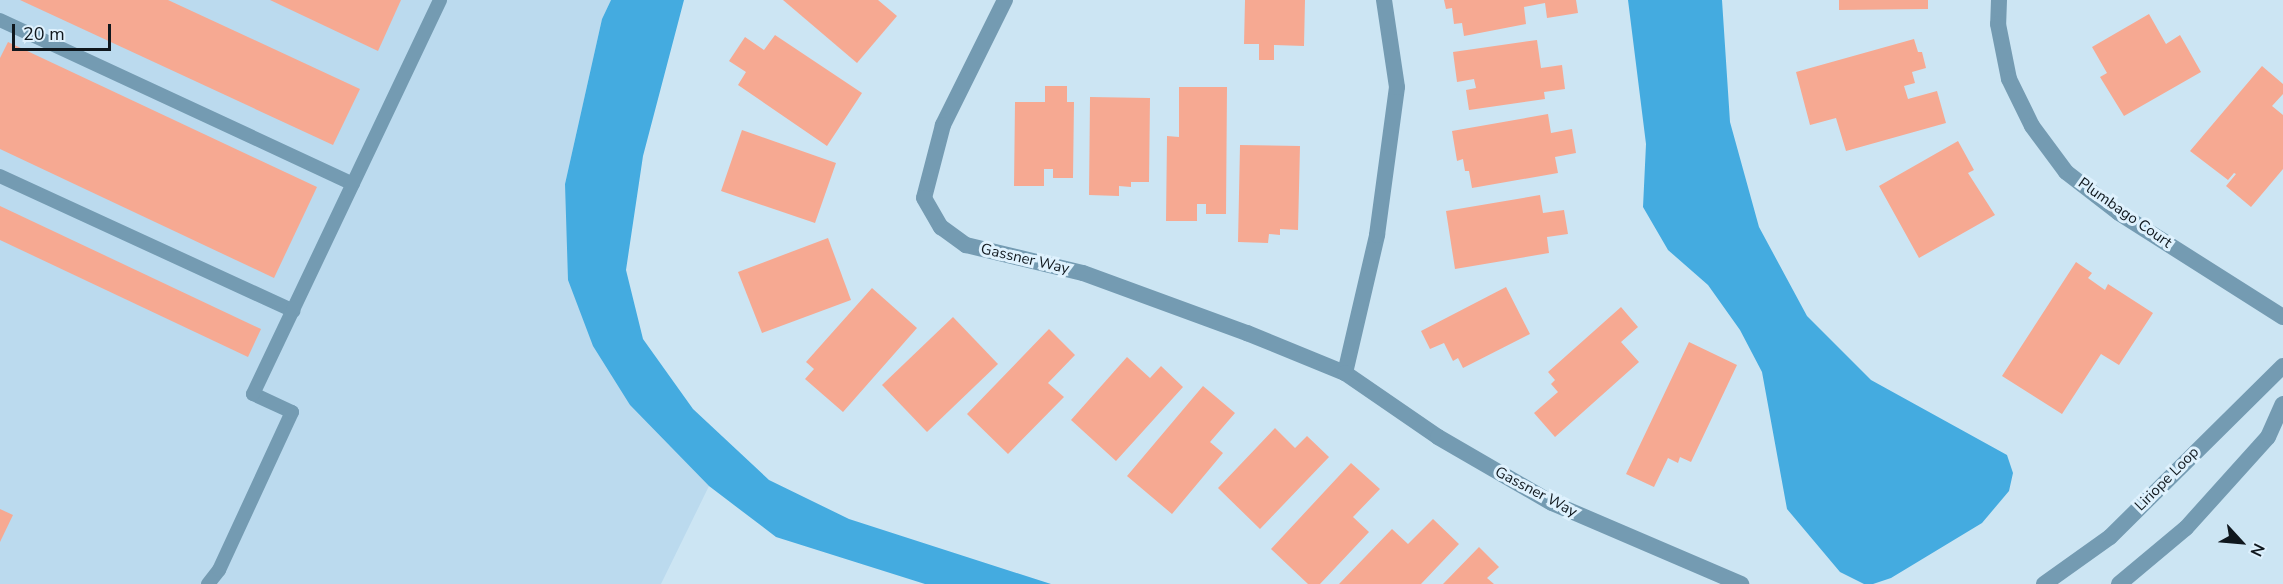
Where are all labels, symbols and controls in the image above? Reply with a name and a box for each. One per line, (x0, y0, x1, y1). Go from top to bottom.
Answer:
scale bar (15, 12, 114, 50)
text: 20 m (23, 22, 65, 46)
street label: Plumbago Court (2075, 174, 2175, 252)
street label: Gassner Way (979, 240, 1071, 278)
street label: Liriope Loop (2131, 443, 2203, 515)
street label: Gassner Way (1492, 463, 1580, 521)
north arrow (2211, 512, 2271, 572)
text: N (2245, 540, 2270, 560)

